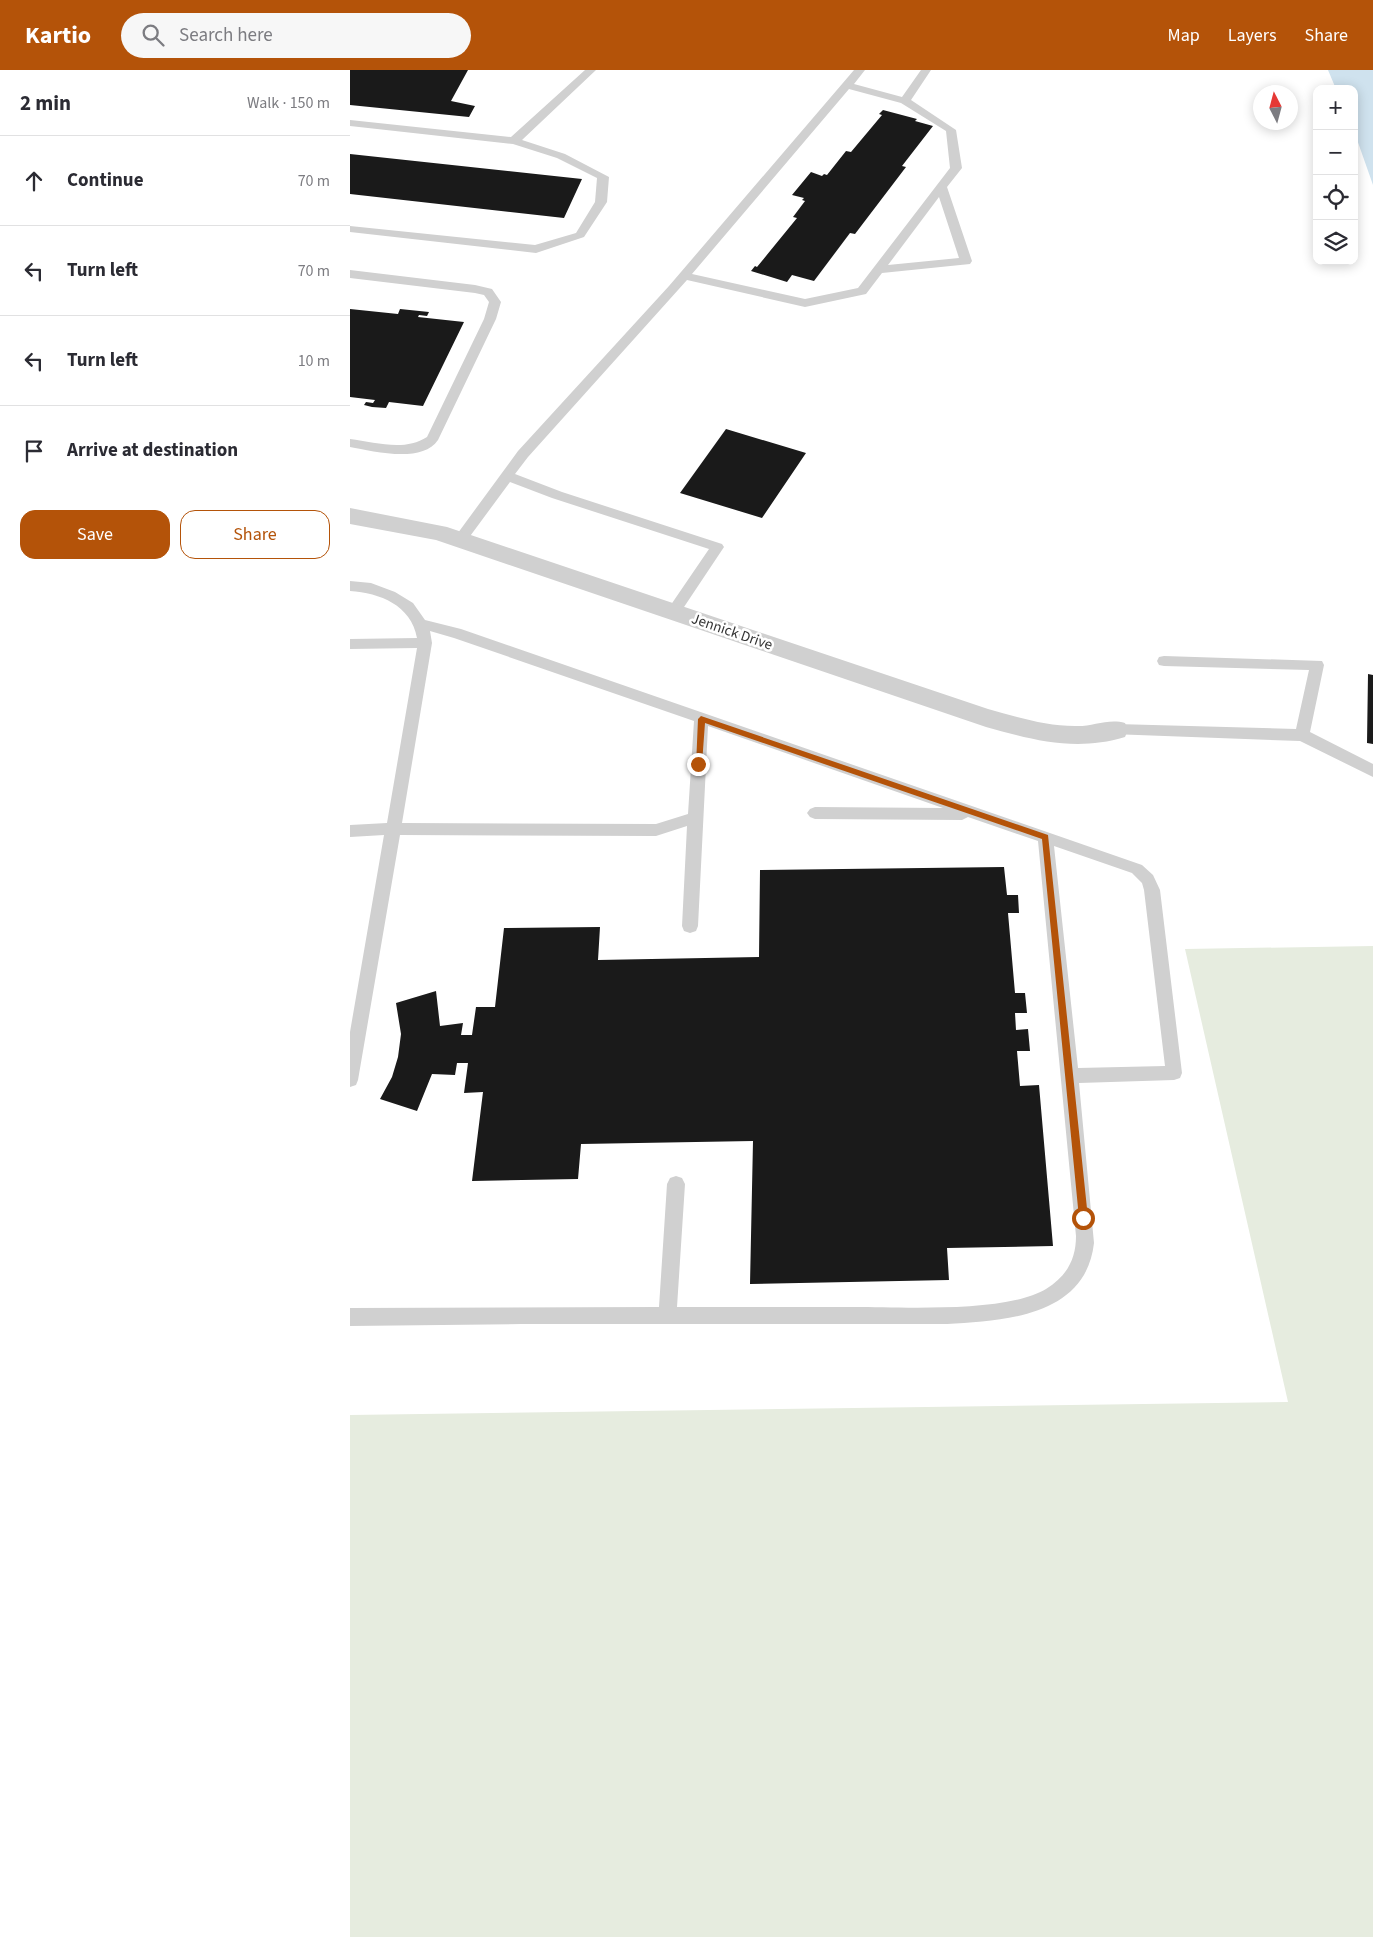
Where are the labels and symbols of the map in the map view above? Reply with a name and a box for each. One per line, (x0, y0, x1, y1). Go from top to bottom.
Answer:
north arrow (1253, 85, 1298, 130)
street label: Jennick Drive (689, 608, 775, 656)
route end (687, 753, 710, 776)
route start (1072, 1207, 1095, 1230)

